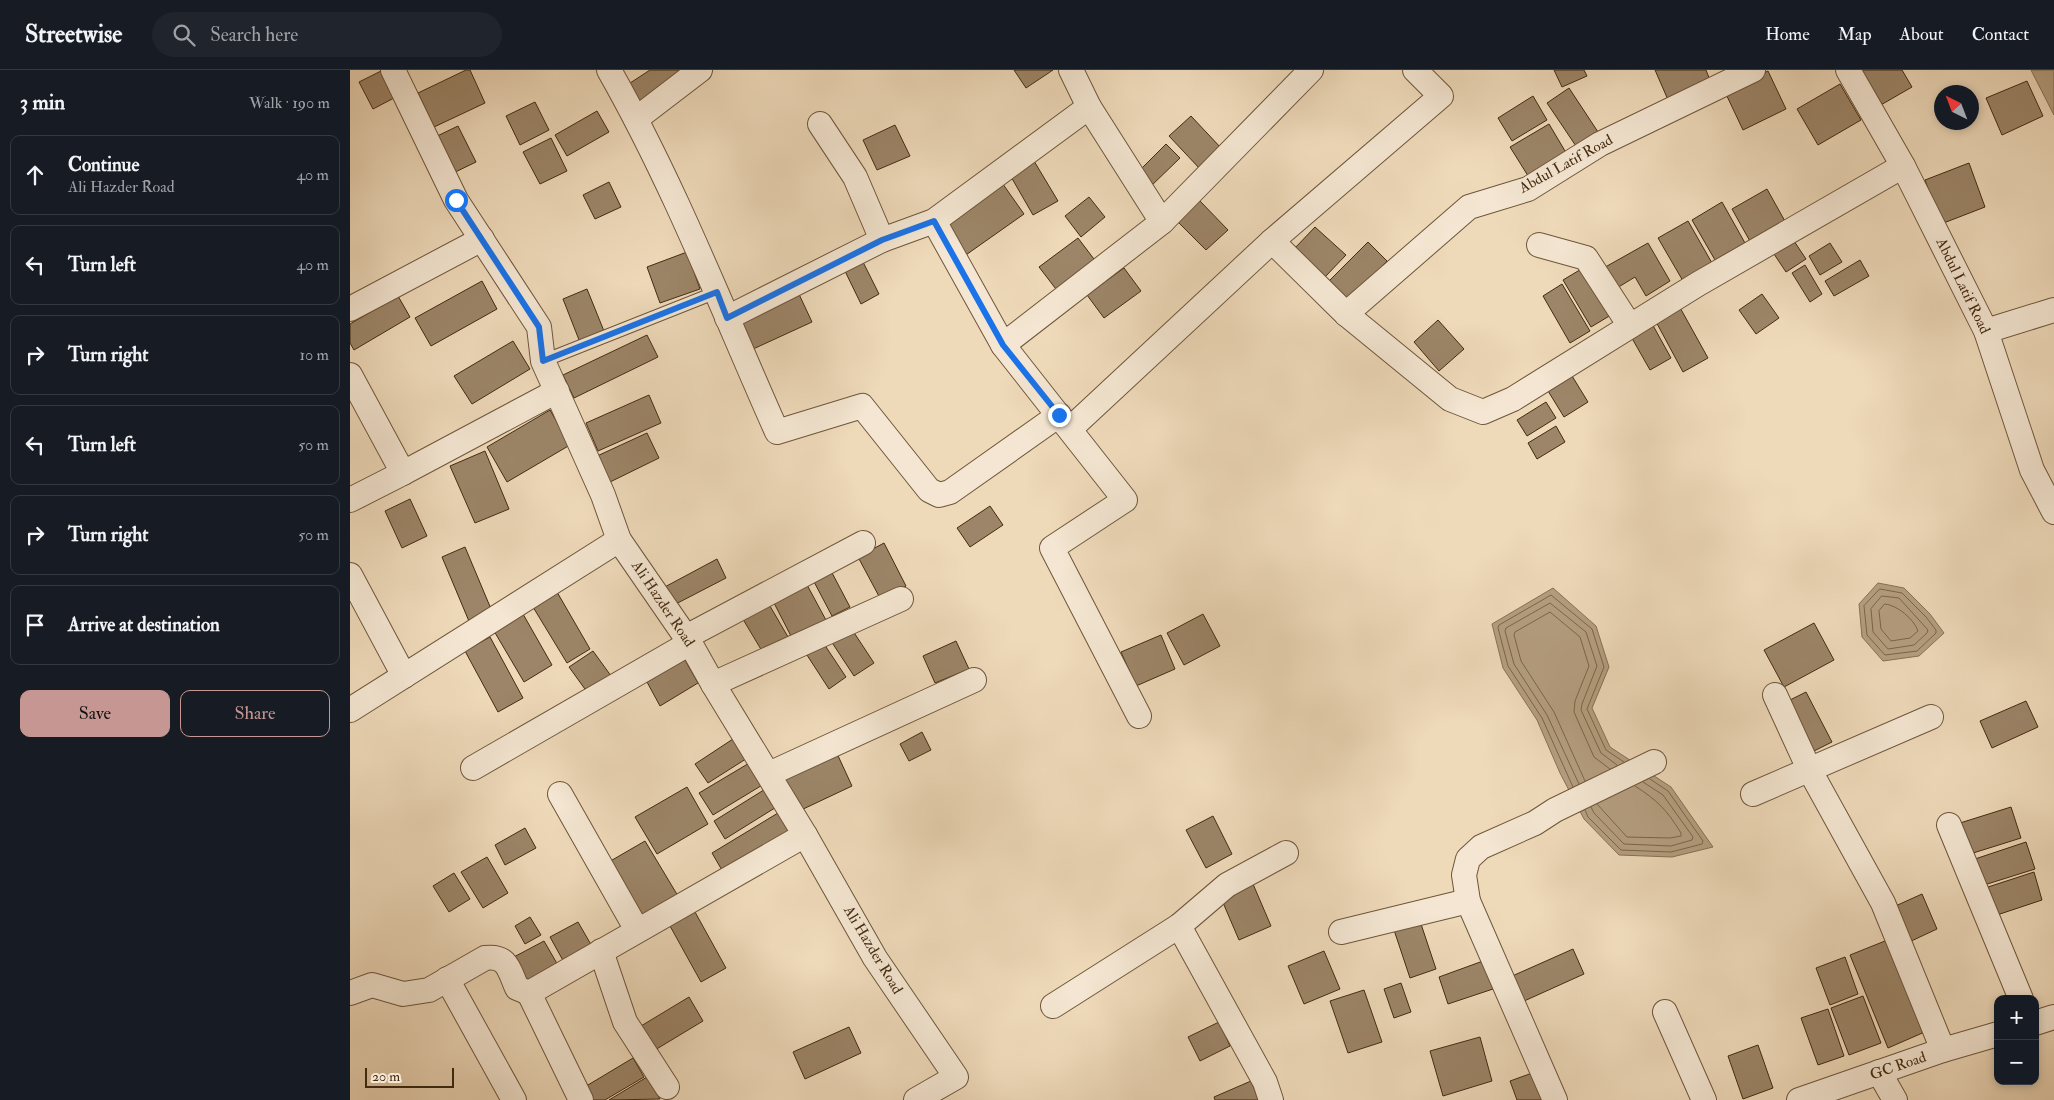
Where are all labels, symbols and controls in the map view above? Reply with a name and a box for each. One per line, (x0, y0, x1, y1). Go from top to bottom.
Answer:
search box (152, 12, 502, 57)
text: Streetwise (25, 19, 122, 50)
icon: search (170, 21, 198, 49)
text: Search here (210, 23, 298, 47)
text: Home (1765, 23, 1810, 46)
text: Map (1838, 23, 1872, 46)
text: About (1900, 23, 1944, 46)
text: Contact (1972, 23, 2029, 46)
north arrow (1934, 85, 1979, 130)
text: 3 min (20, 89, 65, 116)
text: Walk · 190 m (249, 93, 330, 113)
street label: Abdul Latif Road (1515, 130, 1617, 198)
text: Continue (68, 153, 139, 177)
icon: ahead (21, 161, 49, 189)
text: 40 m (296, 165, 329, 185)
text: Ali Hazder Road (68, 177, 175, 197)
route start (445, 189, 468, 212)
street label: Abdul Latif Road (1931, 234, 1995, 338)
icon: left (21, 251, 49, 279)
text: Turn left (68, 253, 136, 277)
text: 40 m (296, 255, 329, 275)
icon: right (21, 341, 49, 369)
text: Turn right (68, 343, 148, 367)
text: 10 m (299, 345, 329, 365)
route end (1048, 404, 1071, 427)
icon: left (21, 431, 49, 459)
text: Turn left (68, 433, 136, 457)
text: 50 m (298, 435, 329, 455)
icon: right (21, 521, 49, 549)
text: Turn right (68, 523, 148, 547)
text: 50 m (298, 525, 329, 545)
street label: Ali Hazder Road (627, 556, 699, 651)
icon: arrive (21, 611, 49, 639)
text: Arrive at destination (68, 613, 220, 637)
button: Save (20, 690, 170, 737)
button: Share (180, 690, 330, 737)
street label: Ali Hazder Road (839, 901, 907, 998)
map controls (1994, 995, 2039, 1085)
button: + (1994, 995, 2039, 1040)
button: − (1994, 1040, 2039, 1085)
street label: GC Road (1867, 1047, 1929, 1084)
scale bar (365, 1065, 454, 1088)
text: 20 m (372, 1068, 400, 1085)

